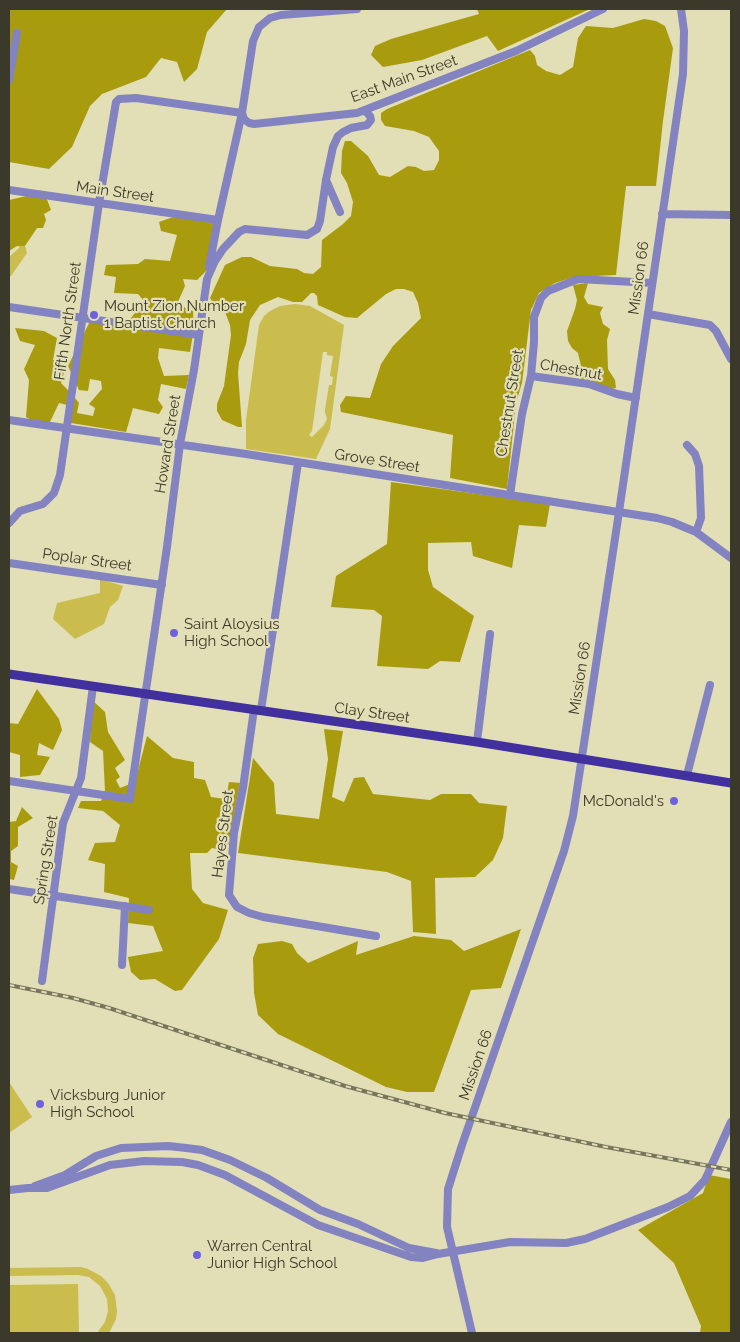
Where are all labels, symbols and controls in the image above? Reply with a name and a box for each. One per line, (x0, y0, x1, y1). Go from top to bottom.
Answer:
street label: East Main Street (348, 51, 460, 107)
street label: Main Street (75, 178, 155, 206)
street label: Mission 66 (625, 240, 653, 316)
street label: Fifth North Street (51, 261, 85, 381)
place label: Mount Zion Number 1 Baptist Church (104, 297, 244, 332)
marker: Mount Zion Number 1 Baptist Church (88, 309, 100, 321)
street label: Chestnut Street (493, 348, 527, 458)
street label: Chestnut (539, 356, 603, 384)
street label: Howard Street (151, 393, 185, 495)
street label: Grove Street (333, 445, 421, 477)
street label: Poplar Street (41, 545, 133, 575)
place label: Saint Aloysius High School (184, 615, 280, 650)
marker: Saint Aloysius High School (168, 627, 180, 639)
street label: Mission 66 (565, 640, 595, 716)
street label: Clay Street (333, 699, 411, 727)
street label: Hayes Street (209, 789, 237, 879)
place label: McDonald's (583, 792, 664, 810)
marker: McDonald's (668, 795, 680, 807)
street label: Spring Street (30, 814, 62, 906)
street label: Mission 66 (455, 1027, 497, 1103)
place label: Vicksburg Junior High School (50, 1086, 165, 1121)
marker: Vicksburg Junior High School (34, 1098, 46, 1110)
place label: Warren Central Junior High School (207, 1237, 337, 1272)
marker: Warren Central Junior High School (191, 1249, 203, 1261)

